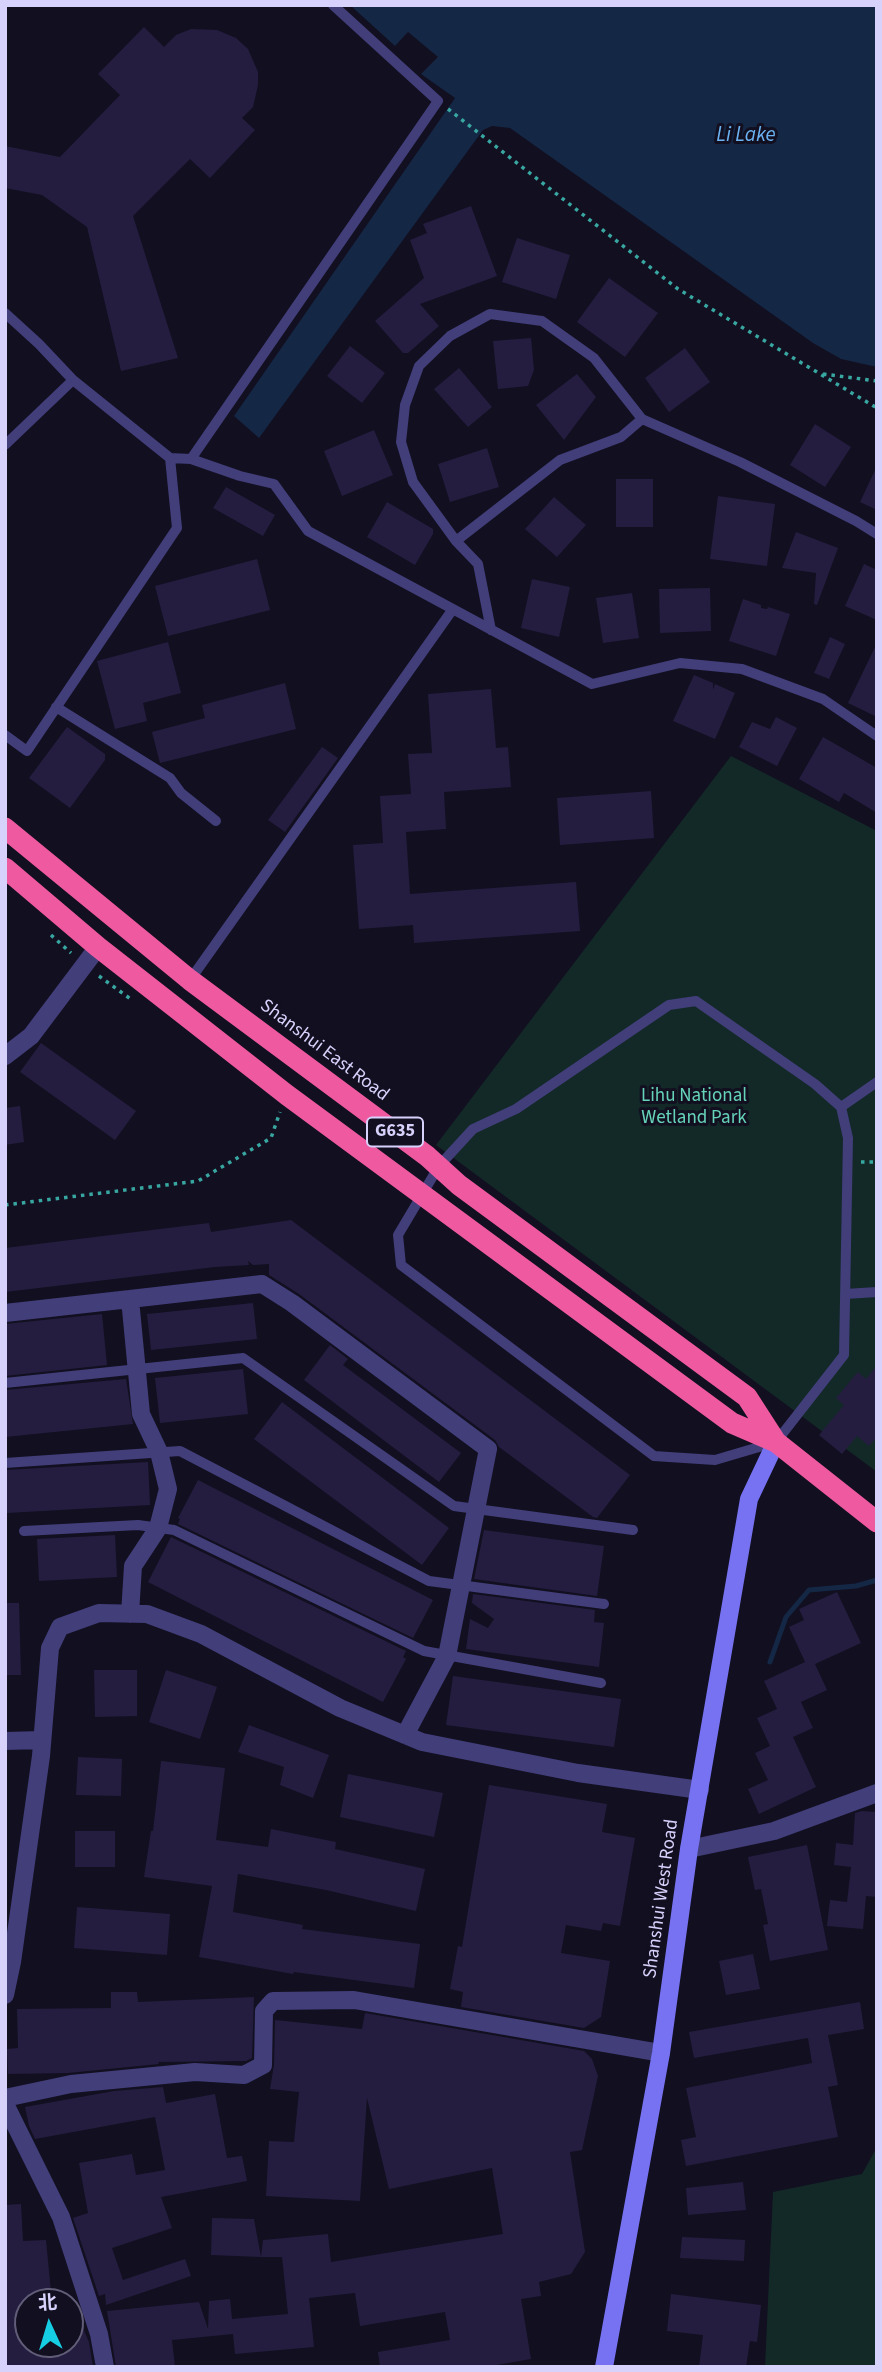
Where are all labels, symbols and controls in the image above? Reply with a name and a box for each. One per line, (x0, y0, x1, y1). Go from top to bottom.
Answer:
water label: Li Lake (716, 123, 776, 149)
street label: Shanshui East Road (255, 995, 393, 1107)
park label: Lihu National Wetland Park (641, 1086, 747, 1130)
road number: G635 (367, 1118, 423, 1147)
street label: Shanshui West Road (640, 1818, 684, 1980)
north arrow (14, 2288, 84, 2358)
text: 北 (37, 2289, 58, 2318)

